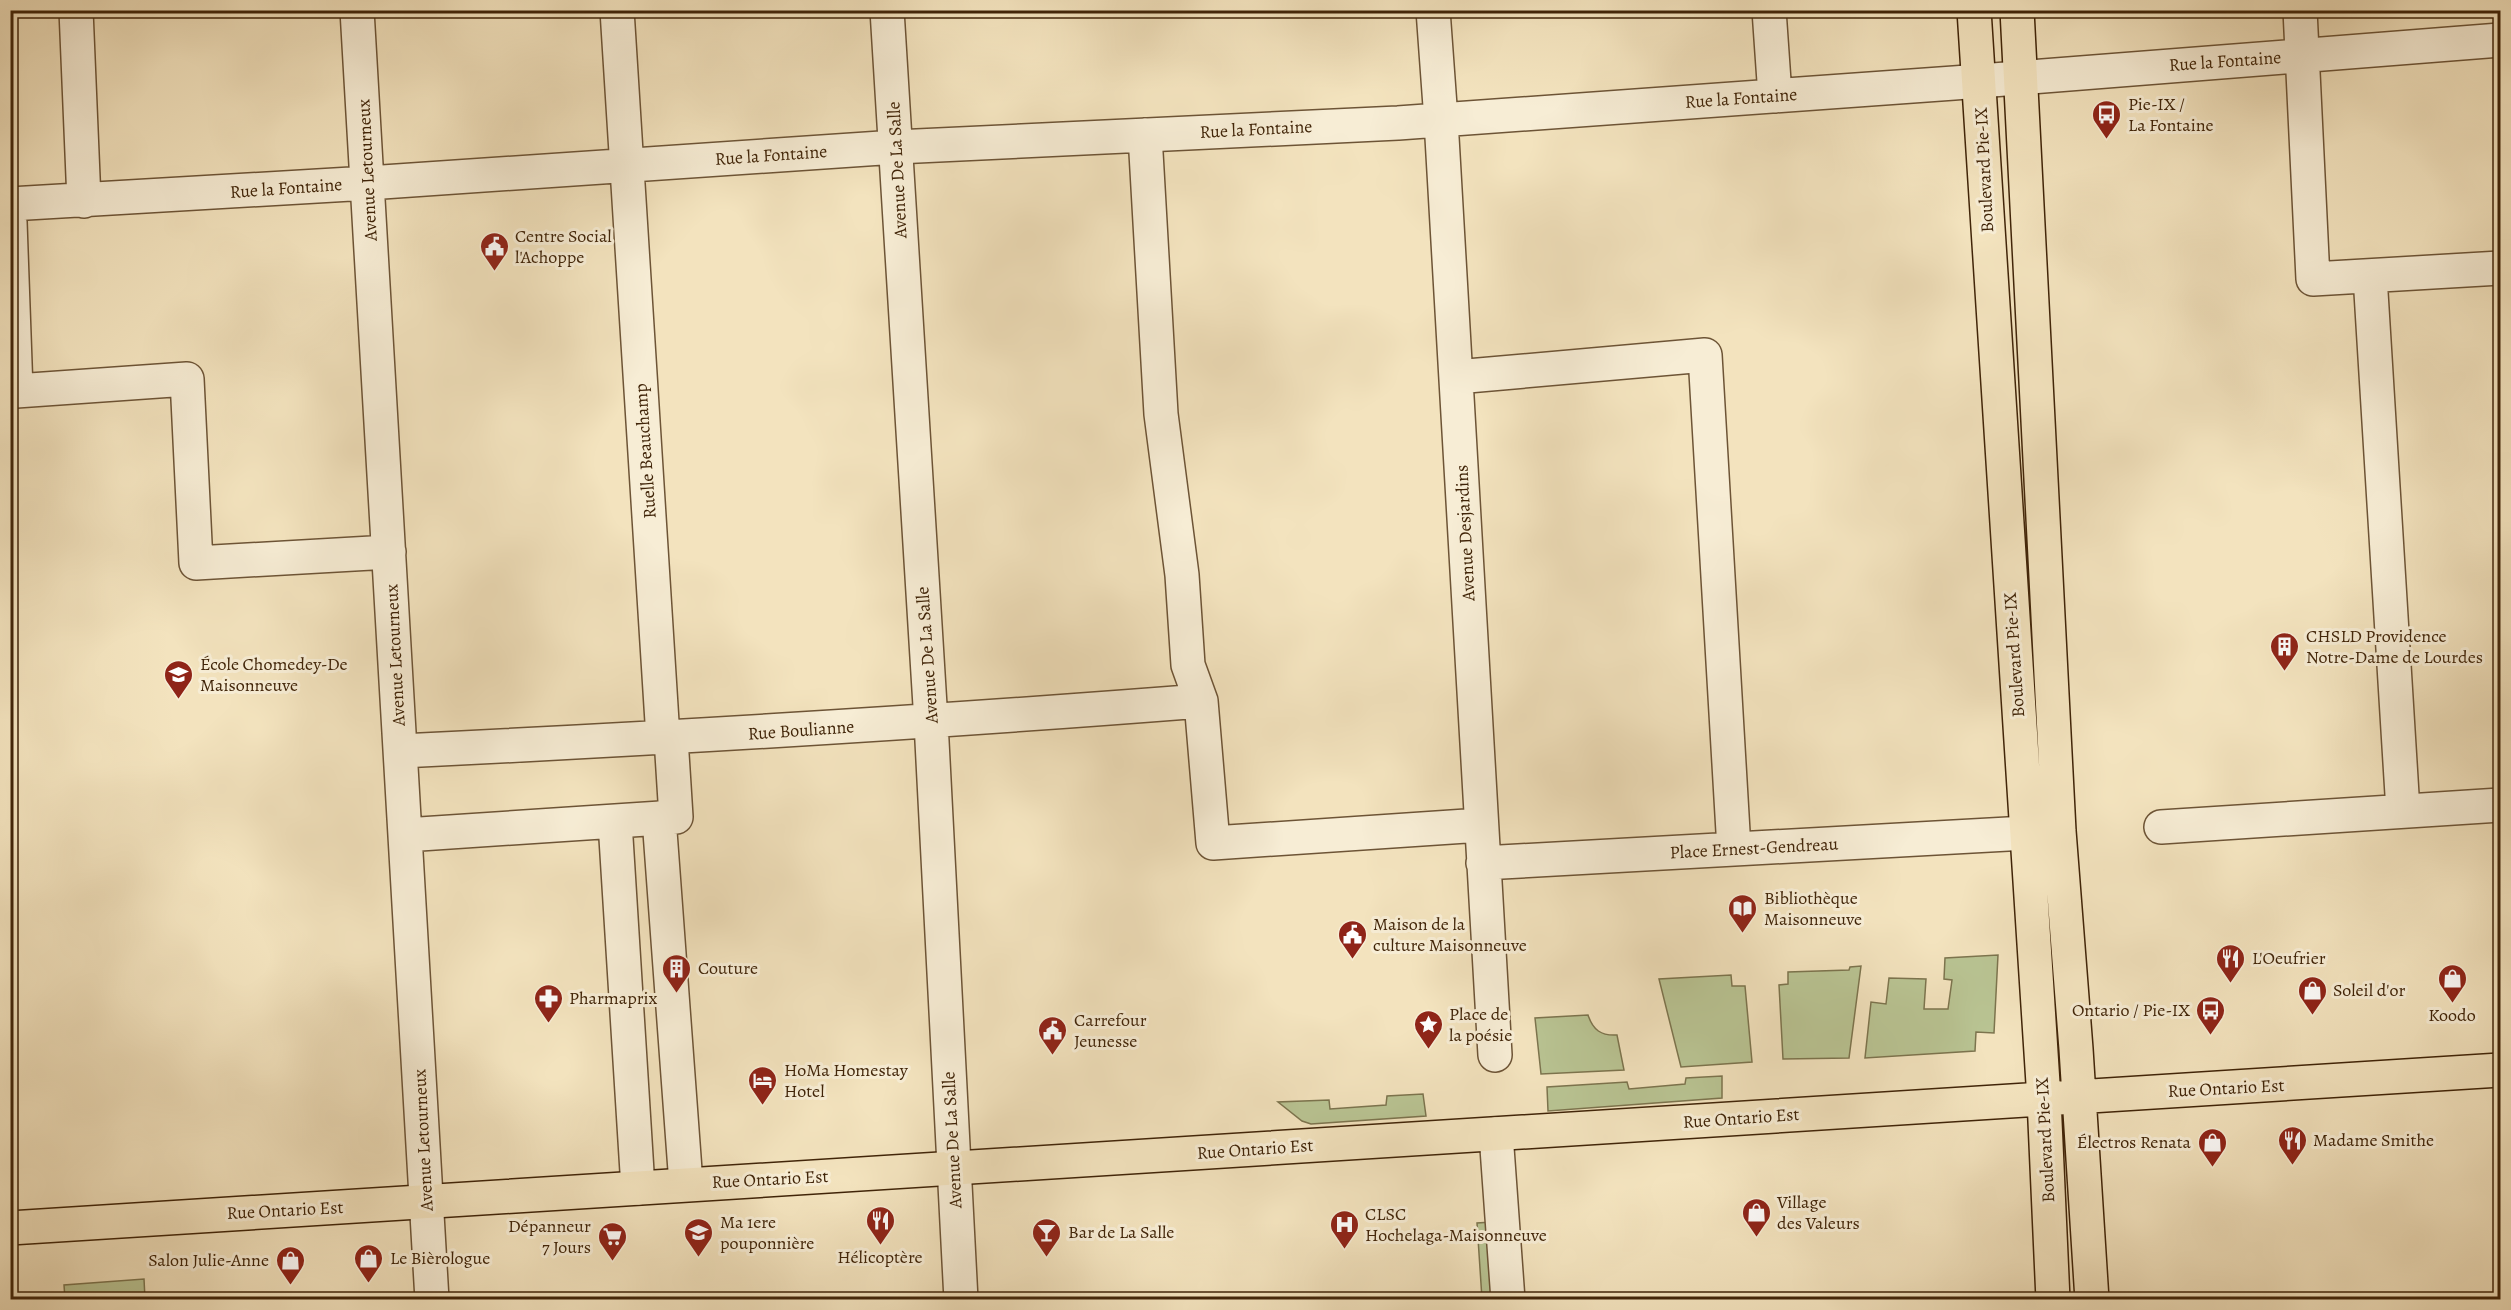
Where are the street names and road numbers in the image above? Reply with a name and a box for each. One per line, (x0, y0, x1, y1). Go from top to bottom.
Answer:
street label: Rue la Fontaine (2168, 45, 2282, 77)
street label: Rue la Fontaine (1684, 82, 1798, 114)
street label: Avenue Letourneux (351, 98, 383, 243)
street label: Avenue De La Salle (881, 101, 913, 240)
street label: Boulevard Pie-IX (1969, 107, 1999, 233)
street label: Rue la Fontaine (1199, 114, 1313, 144)
street label: Rue la Fontaine (714, 139, 828, 171)
street label: Rue la Fontaine (229, 172, 343, 204)
street label: Ruelle Beauchamp (628, 383, 662, 519)
street label: Avenue Desjardins (1449, 464, 1481, 603)
street label: Avenue Letourneux (379, 583, 411, 728)
street label: Avenue De La Salle (910, 586, 944, 725)
street label: Boulevard Pie-IX (1998, 591, 2030, 718)
street label: Rue Boulianne (747, 714, 855, 746)
street label: Place Ernest-Gendreau (1669, 832, 1839, 864)
street label: Avenue Letourneux (407, 1068, 439, 1213)
street label: Avenue De La Salle (936, 1071, 968, 1210)
street label: Rue Ontario Est (2167, 1073, 2285, 1103)
street label: Boulevard Pie-IX (2030, 1077, 2060, 1203)
street label: Rue Ontario Est (1682, 1102, 1800, 1134)
street label: Rue Ontario Est (1196, 1133, 1314, 1165)
street label: Rue Ontario Est (711, 1164, 829, 1194)
street label: Rue Ontario Est (226, 1195, 344, 1225)

